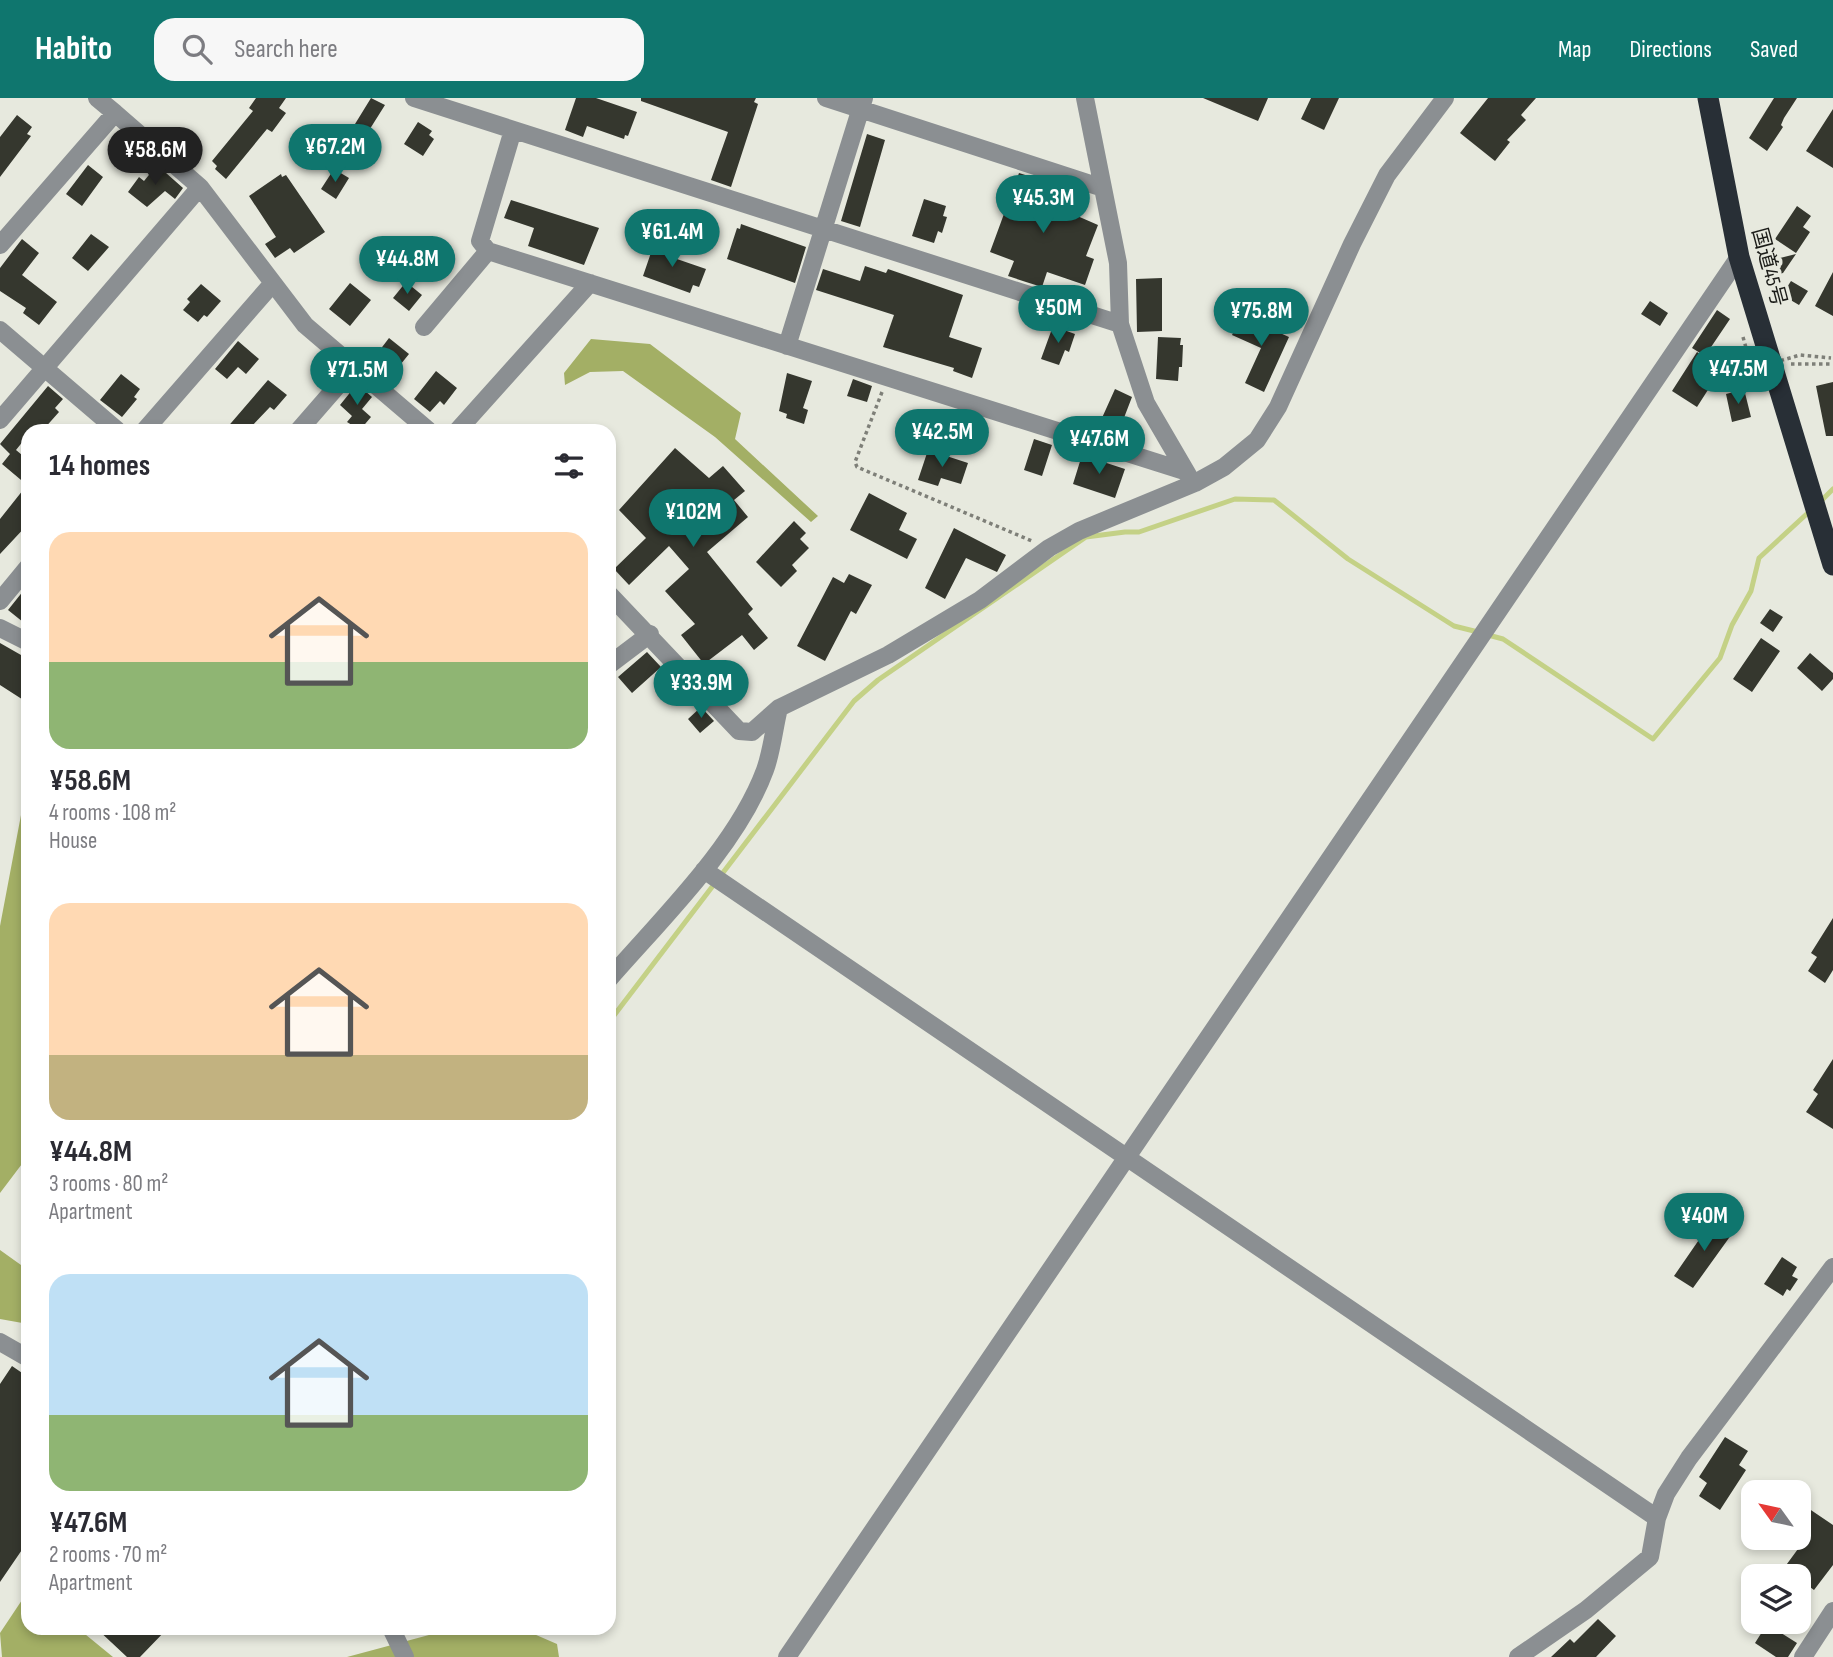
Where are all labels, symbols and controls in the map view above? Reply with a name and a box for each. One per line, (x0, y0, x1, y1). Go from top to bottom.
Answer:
search box (154, 18, 644, 81)
text: Habito (35, 29, 112, 69)
icon: search (178, 30, 216, 68)
text: Search here (234, 34, 338, 65)
text: Map (1558, 35, 1591, 64)
text: Directions (1629, 35, 1712, 64)
text: Saved (1750, 35, 1798, 64)
pin: ¥67.2M (278, 125, 392, 184)
pin: ¥58.6M (98, 127, 212, 187)
text: ¥67.2M (305, 133, 365, 161)
text: ¥58.6M (124, 136, 186, 164)
pin: ¥45.3M (986, 176, 1100, 235)
text: ¥45.3M (1012, 184, 1074, 212)
pin: ¥61.4M (615, 209, 729, 269)
text: ¥61.4M (641, 218, 703, 246)
street label: 国道45号 (1747, 225, 1791, 309)
pin: ¥44.8M (350, 236, 464, 296)
text: ¥44.8M (375, 245, 439, 273)
pin: ¥50M (1017, 286, 1099, 345)
pin: ¥75.8M (1204, 288, 1318, 348)
text: ¥50M (1034, 294, 1082, 322)
text: ¥75.8M (1230, 297, 1292, 325)
pin: ¥47.5M (1681, 346, 1795, 406)
pin: ¥71.5M (300, 348, 414, 407)
text: ¥47.5M (1708, 355, 1768, 383)
text: ¥71.5M (326, 356, 388, 384)
pin: ¥42.5M (885, 410, 999, 469)
pin: ¥47.6M (1042, 416, 1156, 476)
text: ¥42.5M (911, 418, 973, 446)
text: ¥47.6M (1069, 425, 1129, 453)
icon: filters (550, 447, 588, 485)
text: 14 homes (49, 448, 150, 484)
pin: ¥102M (644, 490, 742, 549)
text: ¥102M (665, 498, 721, 526)
icon: home (256, 578, 382, 704)
pin: ¥33.9M (644, 660, 758, 720)
text: ¥33.9M (670, 669, 732, 697)
text: ¥58.6M (49, 763, 131, 799)
text: 4 rooms · 108 m² (49, 799, 176, 827)
text: House (49, 827, 97, 855)
icon: home (256, 949, 382, 1075)
text: ¥44.8M (49, 1134, 132, 1170)
text: 3 rooms · 80 m² (49, 1170, 168, 1198)
pin: ¥40M (1663, 1194, 1745, 1253)
text: Apartment (49, 1198, 133, 1226)
text: ¥40M (1680, 1202, 1728, 1230)
icon: home (256, 1320, 382, 1446)
north arrow (1741, 1480, 1811, 1550)
map controls (1741, 1480, 1811, 1634)
text: ¥47.6M (49, 1505, 127, 1541)
text: 2 rooms · 70 m² (49, 1541, 167, 1569)
button: layers (1741, 1564, 1811, 1634)
text: Apartment (49, 1569, 133, 1597)

